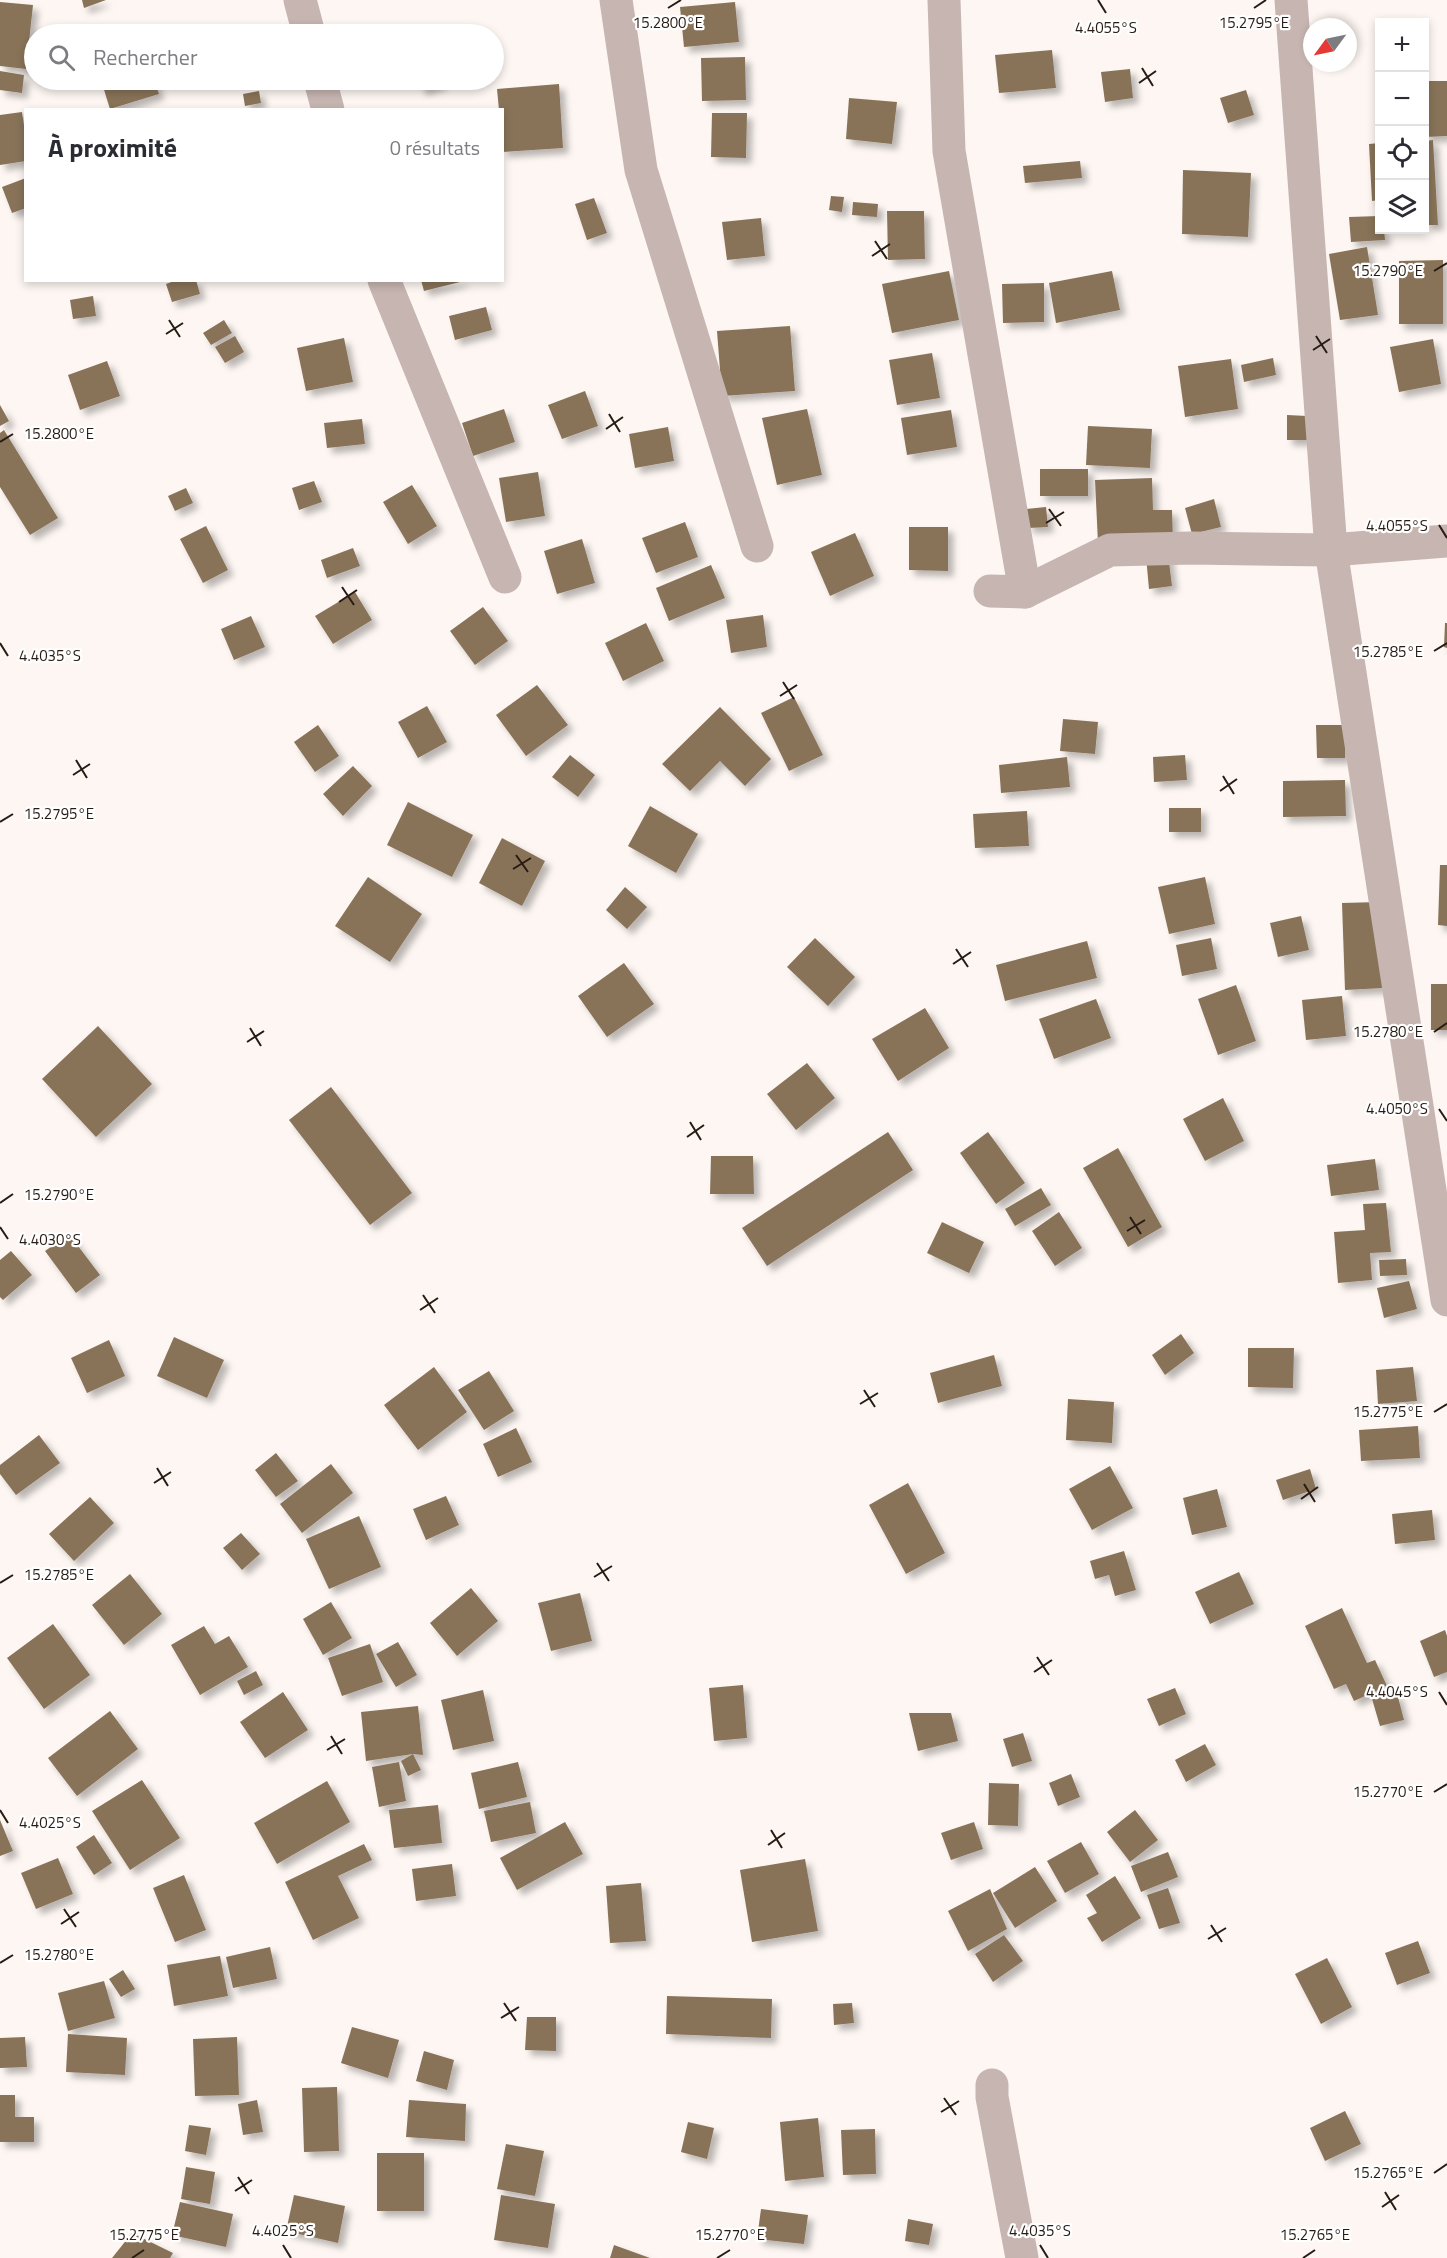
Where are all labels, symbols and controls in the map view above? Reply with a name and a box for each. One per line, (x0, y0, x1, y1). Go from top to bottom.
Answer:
text: 15.2800°E (633, 11, 703, 34)
text: 15.2795°E (1219, 11, 1289, 34)
text: 4.4055°S (1075, 16, 1137, 39)
north arrow (1303, 18, 1357, 72)
map controls (1375, 18, 1429, 234)
button: + (1375, 18, 1429, 72)
search box (24, 24, 504, 90)
text: Rechercher (93, 40, 198, 74)
icon: search (45, 41, 78, 74)
button: − (1375, 72, 1429, 126)
button: locate (1375, 126, 1429, 180)
text: À proximité (48, 128, 177, 167)
text: 0 résultats (390, 132, 480, 163)
button: layers (1375, 180, 1429, 234)
text: 15.2790°E (1353, 259, 1423, 282)
text: 15.2800°E (24, 422, 94, 445)
text: 4.4055°S (1366, 514, 1428, 537)
text: 15.2785°E (1353, 640, 1423, 663)
text: 4.4035°S (19, 644, 81, 667)
text: 15.2795°E (24, 802, 94, 825)
text: 15.2780°E (1353, 1020, 1423, 1043)
text: 4.4050°S (1366, 1097, 1428, 1120)
text: 15.2790°E (24, 1183, 94, 1206)
text: 4.4030°S (19, 1228, 81, 1251)
text: 15.2775°E (1353, 1400, 1423, 1423)
text: 15.2785°E (24, 1563, 94, 1586)
text: 4.4045°S (1366, 1680, 1428, 1703)
text: 15.2770°E (1353, 1780, 1423, 1803)
text: 4.4025°S (19, 1811, 81, 1834)
text: 15.2780°E (24, 1943, 94, 1966)
text: 15.2765°E (1353, 2161, 1423, 2184)
text: 4.4025°S (252, 2219, 314, 2242)
text: 4.4035°S (1009, 2219, 1071, 2242)
text: 15.2775°E (109, 2223, 179, 2246)
text: 15.2770°E (695, 2223, 765, 2246)
text: 15.2765°E (1280, 2223, 1350, 2246)

